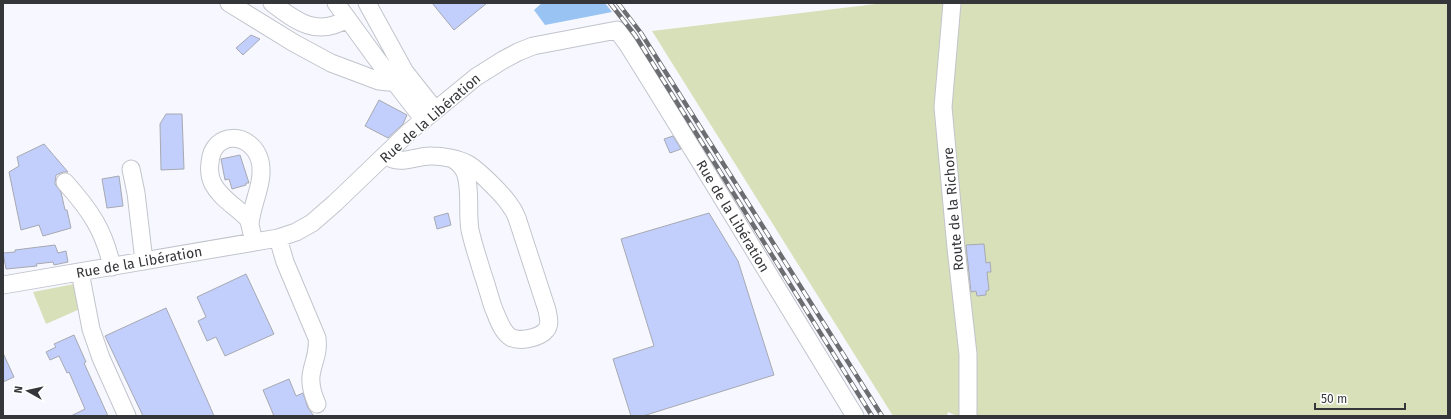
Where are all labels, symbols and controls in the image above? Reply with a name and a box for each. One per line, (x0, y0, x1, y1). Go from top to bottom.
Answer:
street label: Rue de la Libération (377, 70, 484, 167)
street label: Route de la Richore (940, 146, 967, 271)
street label: Rue de la Libération (692, 157, 773, 275)
street label: Rue de la Libération (75, 243, 203, 282)
north arrow (8, 371, 48, 411)
text: N (12, 385, 26, 394)
scale bar (1315, 385, 1405, 411)
text: 50 m (1321, 392, 1347, 406)

